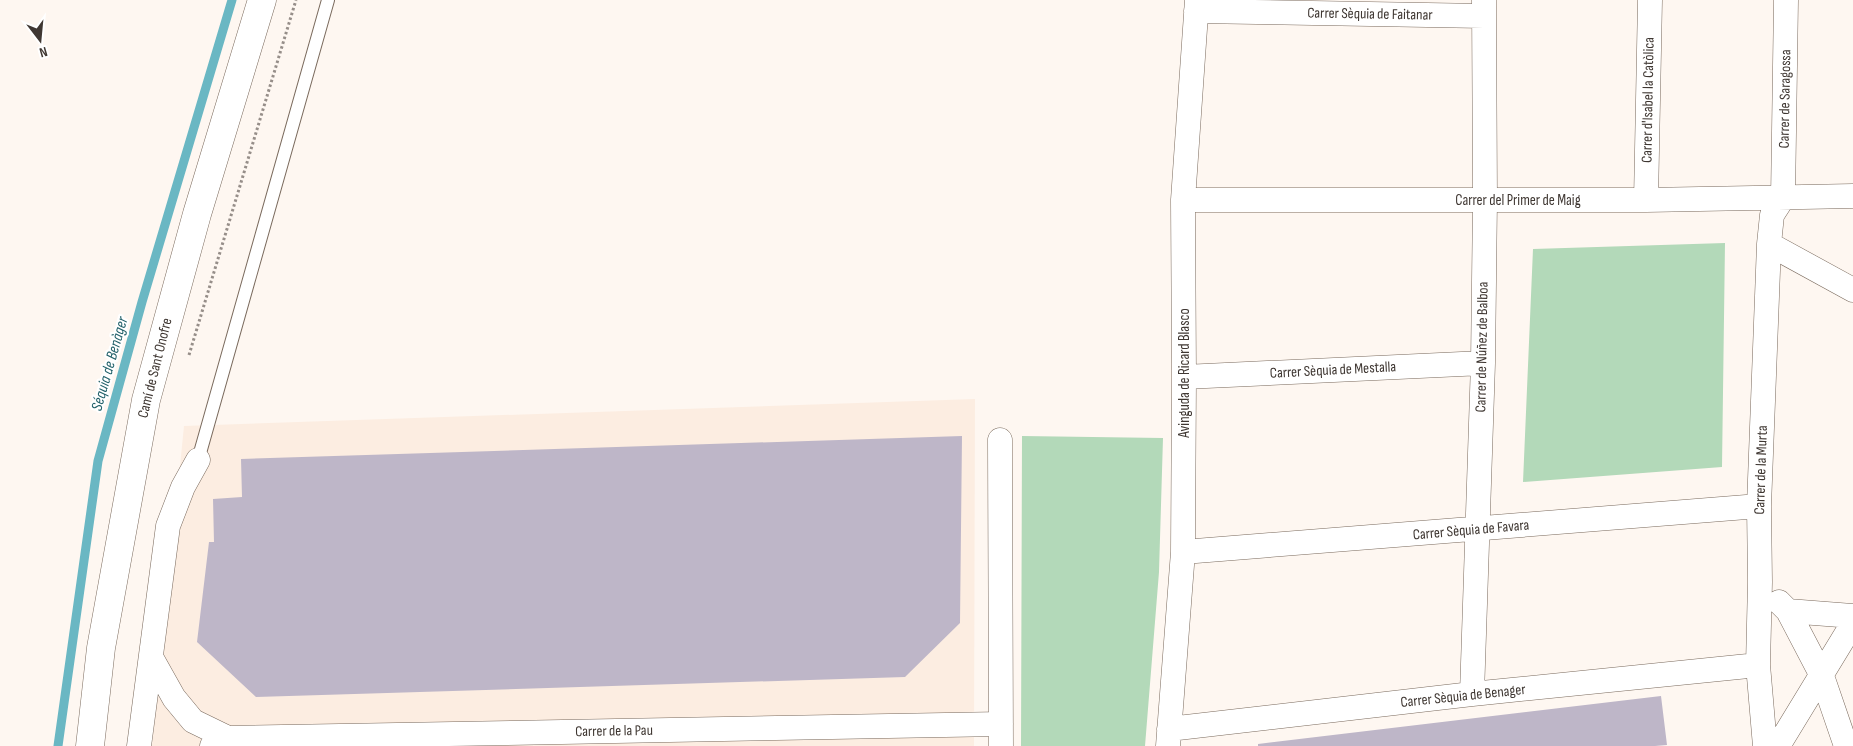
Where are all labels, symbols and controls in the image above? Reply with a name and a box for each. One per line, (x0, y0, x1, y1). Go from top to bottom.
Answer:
street label: Carrer Sèquia de Faitanar (1307, 3, 1433, 25)
north arrow (15, 15, 65, 65)
street label: Carrer d'Isabel la Catòlica (1637, 37, 1659, 163)
text: N (38, 43, 49, 61)
street label: Carrer de Saragossa (1775, 49, 1795, 149)
street label: Carrer del Primer de Maig (1455, 191, 1581, 210)
street label: Carrer de Núñez de Balboa (1471, 281, 1493, 413)
street label: Avinguda de Ricard Blasco (1175, 308, 1194, 439)
water label: Séquia de Benàger (88, 314, 133, 413)
street label: Camí de Sant Onofre (133, 316, 177, 420)
street label: Carrer Sèquia de Mestalla (1269, 357, 1397, 383)
street label: Carrer de la Murta (1750, 425, 1772, 515)
street label: Carrer Sèquia de Favara (1412, 515, 1530, 545)
street label: Carrer Sèquia de Benager (1400, 680, 1527, 712)
street label: Carrer de la Pau (575, 721, 653, 741)

